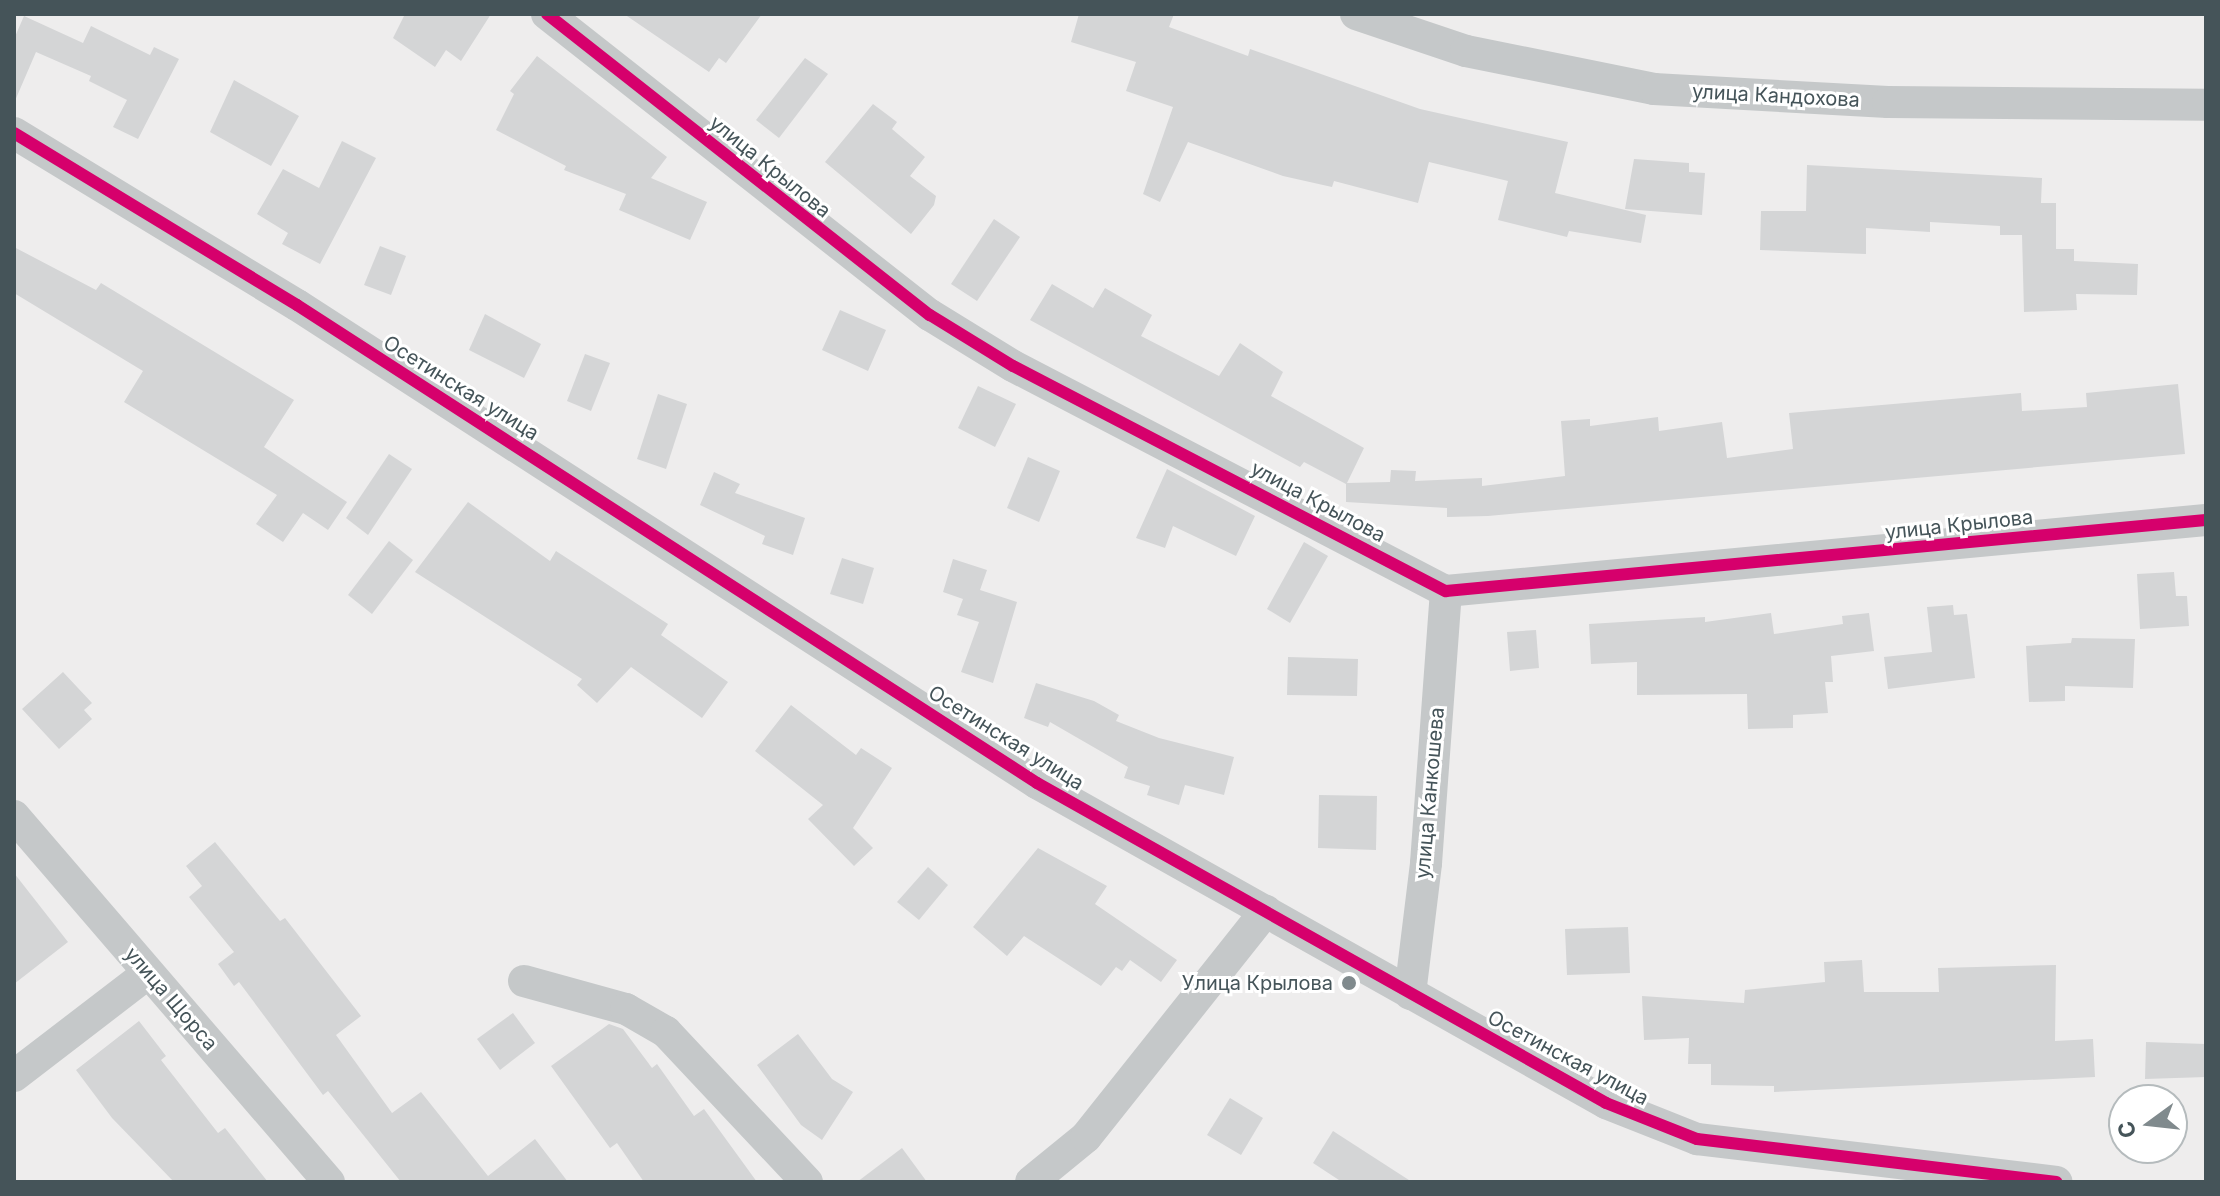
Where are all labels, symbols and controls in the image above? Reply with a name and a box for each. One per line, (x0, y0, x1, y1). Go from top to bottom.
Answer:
street label: улица Кандохова (1691, 80, 1861, 112)
street label: улица Крылова (705, 111, 835, 223)
street label: Осетинская улица (379, 330, 543, 446)
street label: улица Крылова (1247, 456, 1389, 548)
street label: улица Крылова (1884, 505, 2034, 545)
street label: Осетинская улица (924, 680, 1088, 796)
street label: улица Канкошева (1411, 706, 1449, 880)
street label: улица Щорса (120, 942, 222, 1056)
place label: Улица Крылова (1182, 971, 1333, 995)
marker: Улица Крылова (1340, 974, 1358, 992)
street label: Осетинская улица (1483, 1005, 1653, 1111)
north arrow (2108, 1084, 2188, 1164)
text: С (2112, 1118, 2141, 1141)

